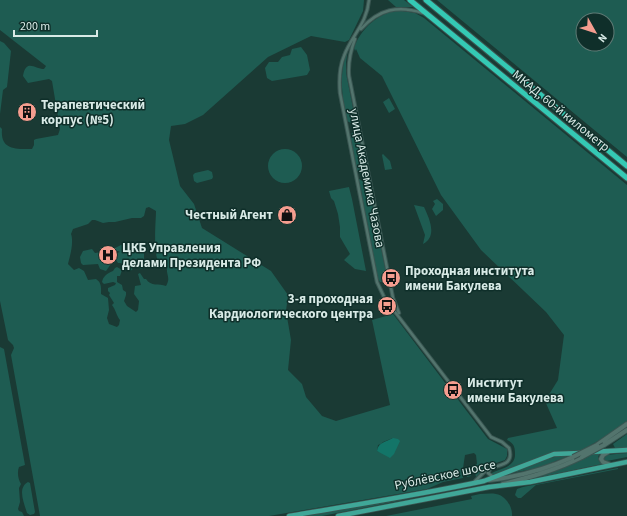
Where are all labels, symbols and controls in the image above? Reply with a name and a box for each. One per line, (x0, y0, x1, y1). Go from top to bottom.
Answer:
scale bar (14, 12, 97, 38)
north arrow (575, 12, 615, 52)
text: 200 m (20, 18, 50, 35)
text: N (594, 30, 611, 46)
street label: МКАД, 60-й километр (508, 66, 614, 156)
place label: Терапевтический корпус (№5) (41, 96, 145, 129)
building icon: Терапевтический корпус (№5) (16, 101, 38, 123)
street label: улица Академика Чазова (345, 107, 389, 249)
shop icon: Честный Агент (276, 204, 298, 226)
place label: Честный Агент (185, 206, 274, 224)
place label: ЦКБ Управления делами Президента РФ (122, 239, 261, 272)
hospital icon: ЦКБ Управления делами Президента РФ (97, 244, 119, 266)
place label: Проходная института имени Бакулева (405, 262, 535, 295)
bus stop icon: Проходная института имени Бакулева (380, 267, 402, 289)
place label: 3-я проходная Кардиологического центра (209, 290, 373, 323)
bus stop icon: 3-я проходная Кардиологического центра (376, 295, 398, 317)
place label: Институт имени Бакулева (467, 374, 564, 407)
bus stop icon: Институт имени Бакулева (442, 379, 464, 401)
street label: Рублёвское шоссе (393, 455, 497, 495)

